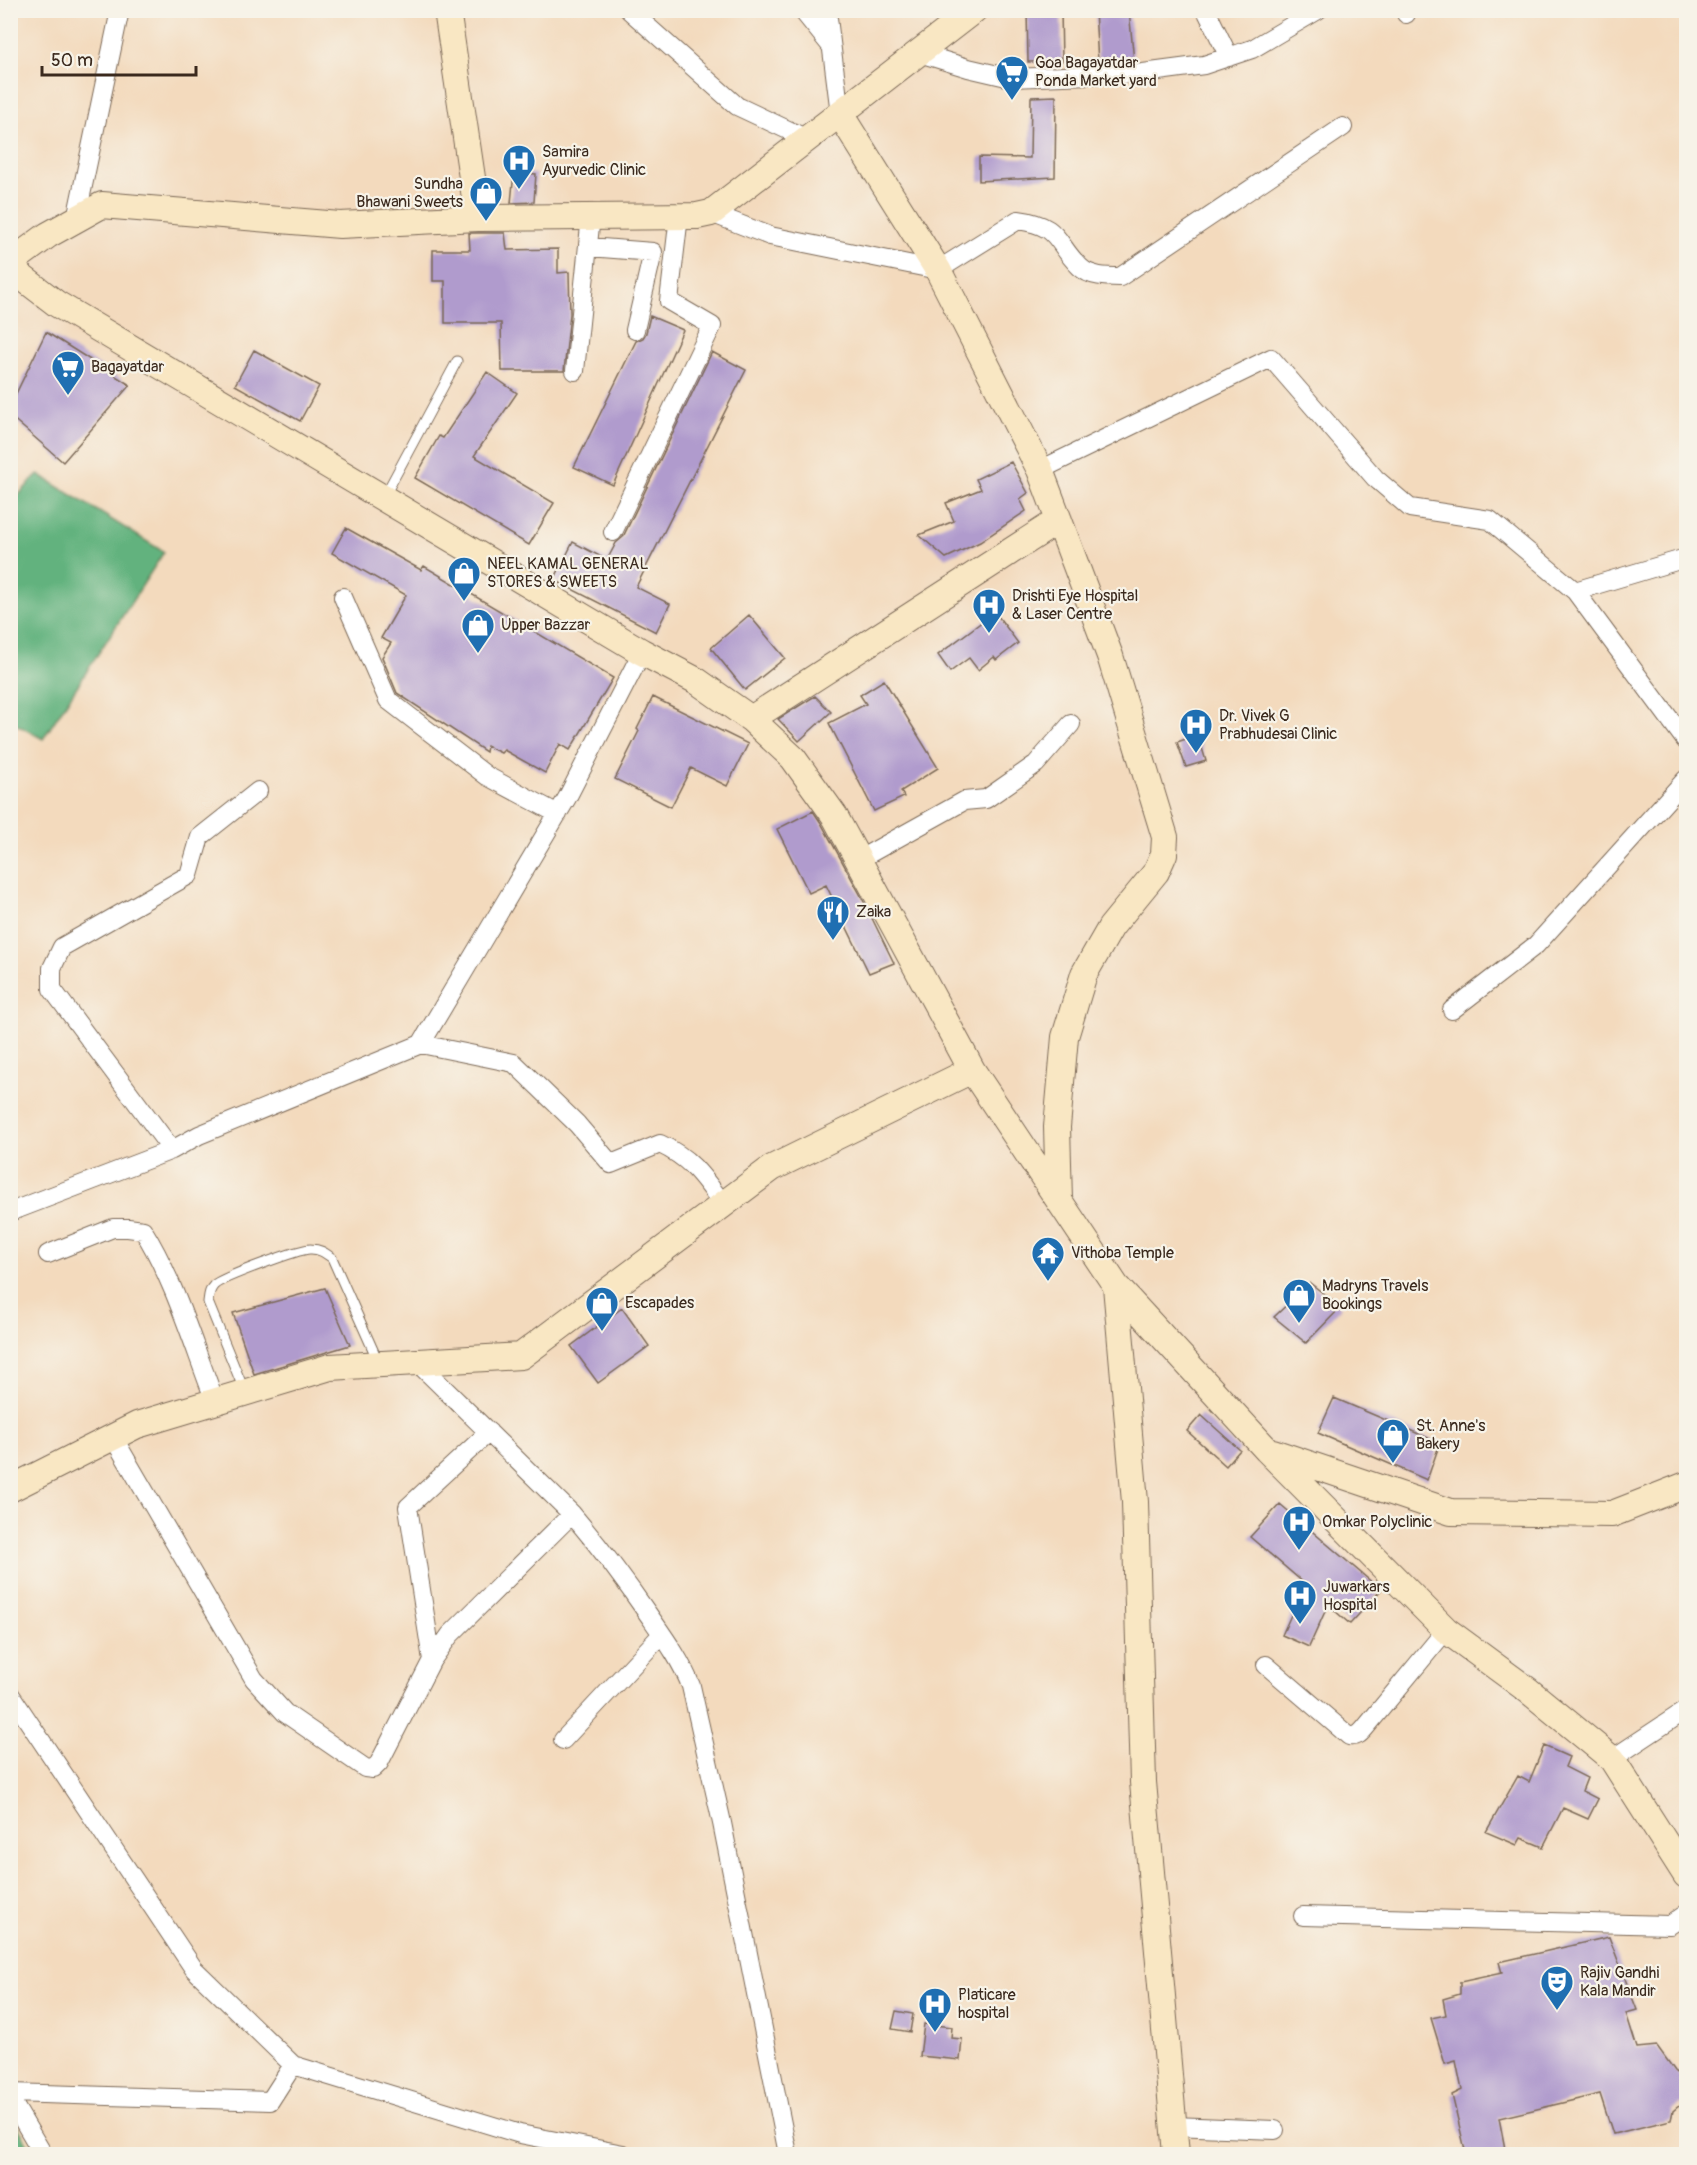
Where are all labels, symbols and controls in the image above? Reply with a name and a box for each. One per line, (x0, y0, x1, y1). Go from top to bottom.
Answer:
scale bar (42, 39, 196, 77)
text: 50 m (51, 49, 93, 72)
place label: Goa Bagayatdar Ponda Market yard (1035, 53, 1157, 91)
supermarket icon: Goa Bagayatdar Ponda Market yard (994, 54, 1030, 101)
place label: Samira Ayurvedic Clinic (542, 142, 646, 180)
hospital icon: Samira Ayurvedic Clinic (501, 143, 537, 190)
place label: Sundha Bhawani Sweets (356, 174, 463, 212)
shop icon: Sundha Bhawani Sweets (468, 175, 504, 222)
supermarket icon: Bagayatdar (50, 349, 86, 396)
place label: Bagayatdar (91, 357, 165, 377)
place label: NEEL KAMAL GENERAL STORES & SWEETS (487, 554, 648, 592)
shop icon: NEEL KAMAL GENERAL STORES & SWEETS (446, 555, 482, 602)
place label: Drishti Eye Hospital & Laser Centre (1012, 586, 1138, 624)
hospital icon: Drishti Eye Hospital & Laser Centre (971, 587, 1007, 634)
shop icon: Upper Bazzar (460, 607, 496, 654)
place label: Upper Bazzar (501, 615, 590, 635)
place label: Dr. Vivek G Prabhudesai Clinic (1219, 706, 1337, 744)
hospital icon: Dr. Vivek G Prabhudesai Clinic (1178, 707, 1214, 754)
restaurant icon: Zaika (815, 894, 851, 941)
place label: Zaika (856, 902, 891, 922)
temple icon: Vithoba Temple (1030, 1235, 1066, 1282)
place label: Vithoba Temple (1071, 1243, 1174, 1263)
place label: Madryns Travels Bookings (1322, 1276, 1428, 1314)
shop icon: Madryns Travels Bookings (1281, 1277, 1317, 1324)
shop icon: Escapades (584, 1285, 620, 1332)
place label: Escapades (625, 1293, 694, 1313)
place label: St. Anne's Bakery (1416, 1416, 1485, 1454)
shop icon: St. Anne's Bakery (1375, 1417, 1411, 1464)
hospital icon: Omkar Polyclinic (1281, 1504, 1317, 1551)
place label: Omkar Polyclinic (1322, 1512, 1432, 1532)
place label: Juwarkars Hospital (1323, 1577, 1390, 1615)
hospital icon: Juwarkars Hospital (1282, 1578, 1318, 1625)
place label: Rajiv Gandhi Kala Mandir (1580, 1963, 1660, 2001)
theatre icon: Rajiv Gandhi Kala Mandir (1539, 1964, 1575, 2011)
place label: Platicare hospital (958, 1985, 1016, 2023)
hospital icon: Platicare hospital (917, 1986, 953, 2033)

